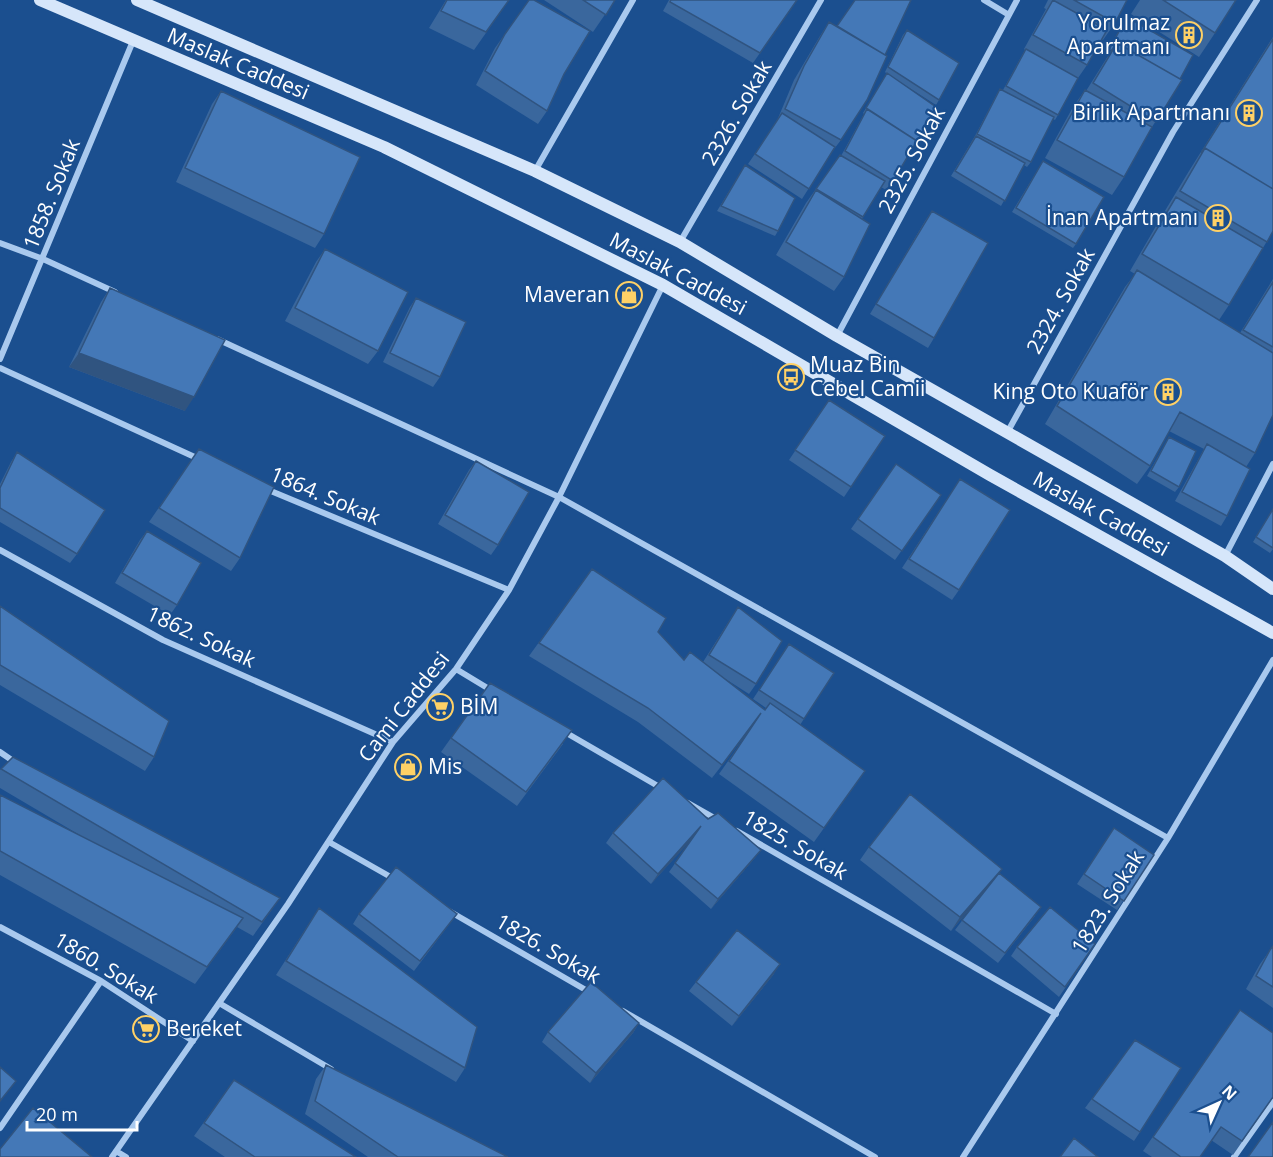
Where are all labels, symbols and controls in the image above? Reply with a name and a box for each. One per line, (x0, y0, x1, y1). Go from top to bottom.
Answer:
place label: Yorulmaz Apartmanı (1067, 8, 1170, 60)
building icon: Yorulmaz Apartmanı (1174, 20, 1204, 50)
street label: Maslak Caddesi (163, 21, 314, 106)
street label: 2326. Sokak (695, 55, 777, 170)
place label: Birlik Apartmanı (1072, 98, 1230, 126)
building icon: Birlik Apartmanı (1234, 98, 1264, 128)
street label: 2325. Sokak (871, 101, 951, 218)
street label: 1858. Sokak (16, 134, 86, 253)
place label: İnan Apartmanı (1046, 203, 1198, 231)
building icon: İnan Apartmanı (1203, 203, 1233, 233)
street label: Maslak Caddesi (605, 225, 752, 321)
street label: 2324. Sokak (1020, 243, 1101, 358)
place label: Maveran (524, 280, 610, 308)
shop icon: Maveran (614, 280, 644, 310)
place label: Muaz Bin Cebel Camii (810, 350, 925, 402)
bus stop icon: Muaz Bin Cebel Camii (776, 362, 806, 392)
place label: King Oto Kuaför (993, 377, 1148, 405)
building icon: King Oto Kuaför (1153, 377, 1183, 407)
street label: 1864. Sokak (266, 459, 385, 531)
street label: Maslak Caddesi (1028, 464, 1175, 562)
street label: 1862. Sokak (143, 599, 260, 673)
street label: Cami Caddesi (351, 645, 455, 767)
supermarket icon: BİM (425, 692, 455, 722)
place label: BİM (460, 692, 498, 720)
shop icon: Mis (393, 752, 423, 782)
place label: Mis (428, 752, 462, 780)
street label: 1825. Sokak (738, 803, 853, 885)
street label: 1823. Sokak (1064, 844, 1150, 958)
street label: 1826. Sokak (491, 907, 606, 989)
street label: 1860. Sokak (49, 925, 164, 1009)
supermarket icon: Bereket (131, 1014, 161, 1044)
place label: Bereket (166, 1014, 242, 1042)
north arrow (1189, 1073, 1249, 1133)
text: N (1217, 1080, 1242, 1105)
scale bar (27, 1094, 136, 1132)
text: 20 m (36, 1102, 78, 1126)

